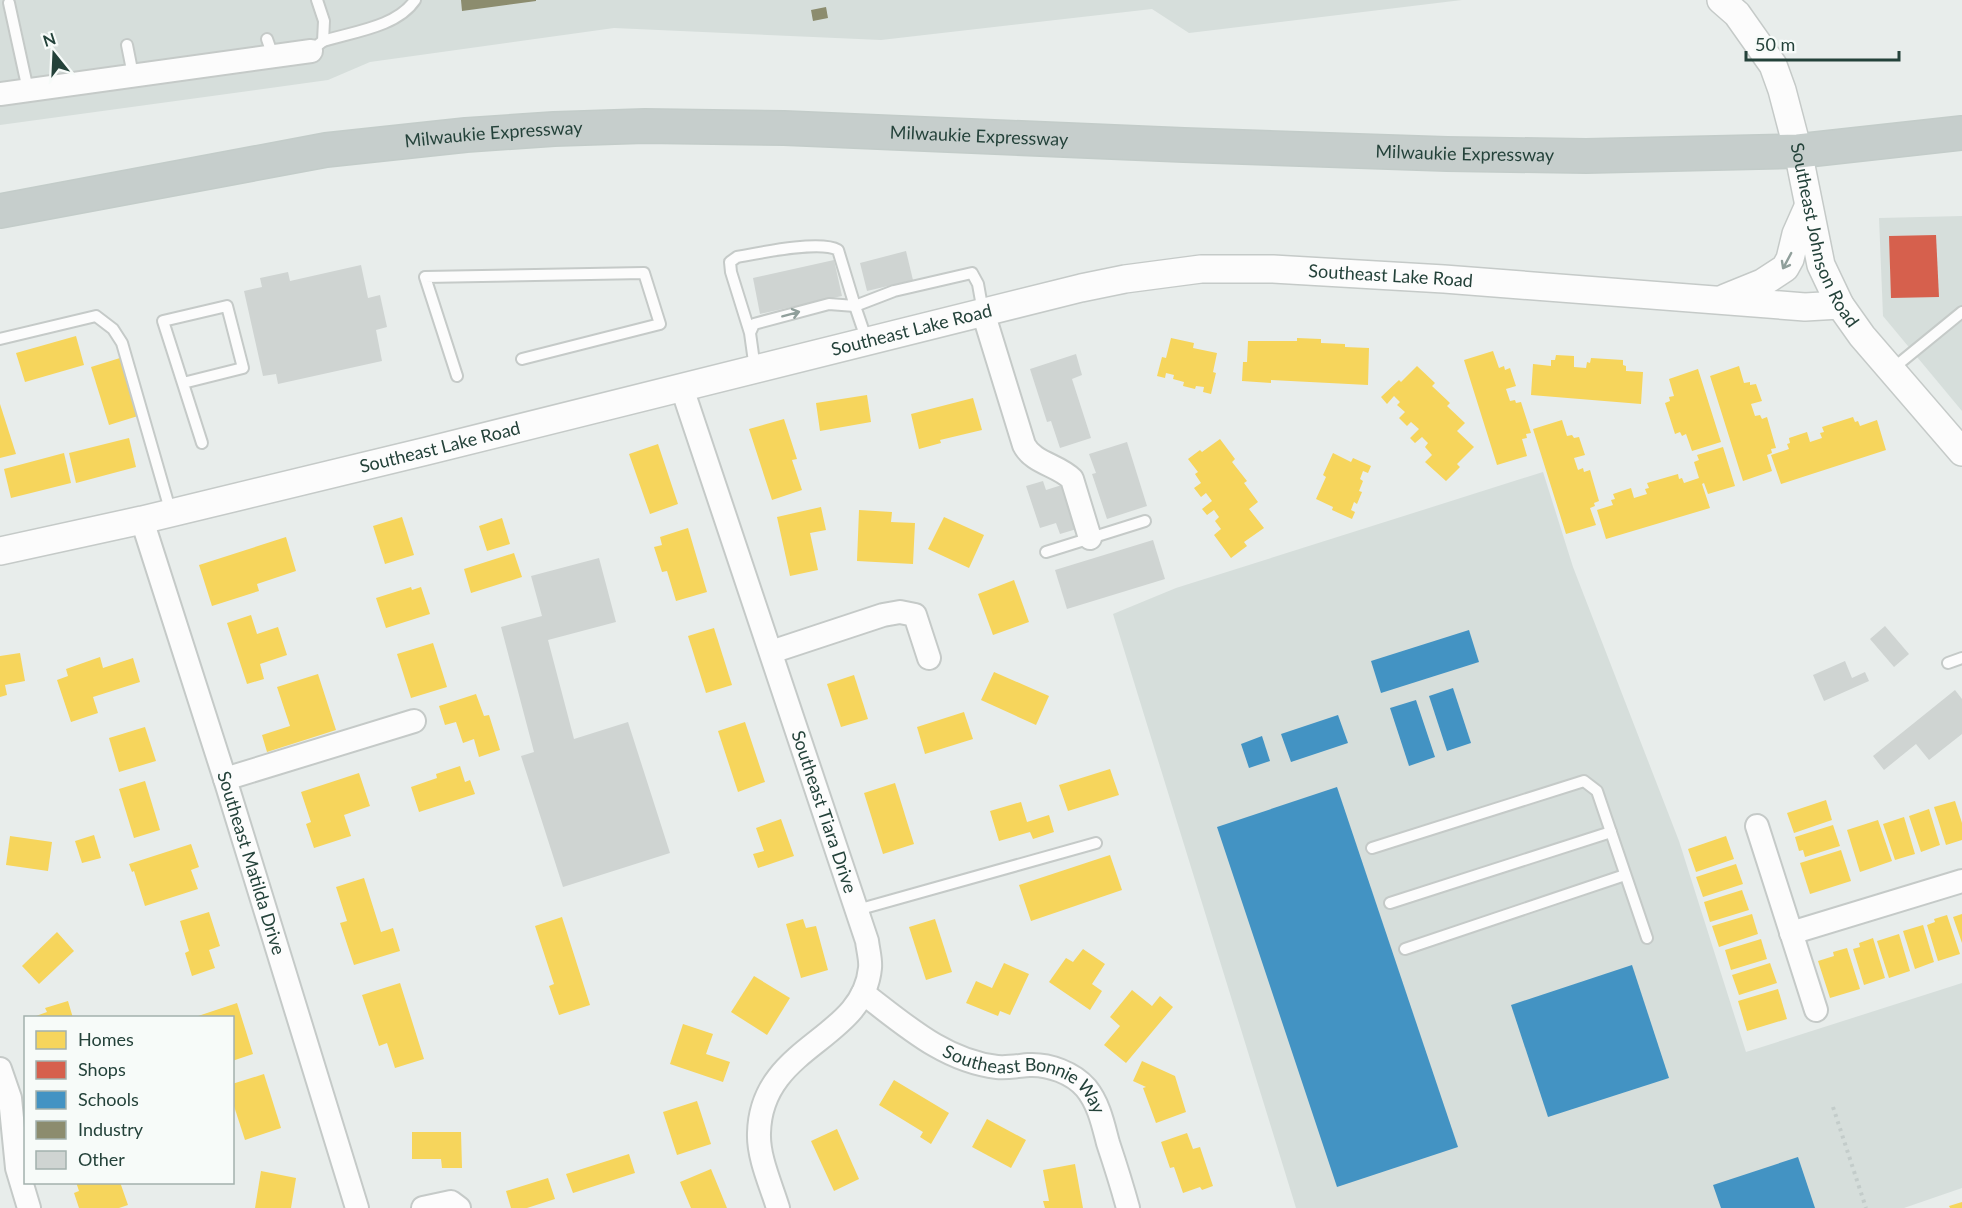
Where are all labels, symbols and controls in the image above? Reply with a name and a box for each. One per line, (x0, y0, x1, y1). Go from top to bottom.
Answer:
north arrow (24, 24, 84, 84)
scale bar (1746, 24, 1899, 62)
text: N (40, 28, 58, 50)
text: 50 m (1755, 33, 1795, 55)
street label: Milwaukie Expressway (403, 116, 584, 152)
street label: Milwaukie Expressway (889, 121, 1070, 150)
street label: Milwaukie Expressway (1375, 140, 1555, 166)
street label: Southeast Johnson Road (1786, 140, 1864, 331)
one-way arrow (1781, 252, 1793, 269)
street label: Southeast Lake Road (1308, 259, 1474, 291)
street label: Southeast Lake Road (829, 299, 994, 360)
one-way arrow (782, 308, 801, 319)
street label: Southeast Lake Road (357, 416, 522, 477)
street label: Southeast Tiara Drive (787, 727, 862, 896)
street label: Southeast Matilda Drive (213, 768, 290, 957)
legend (24, 1016, 234, 1184)
text: Homes (78, 1028, 134, 1050)
street label: Southeast Bonnie Way (940, 1039, 1111, 1117)
text: Shops (78, 1058, 126, 1080)
text: Schools (78, 1088, 139, 1110)
text: Industry (78, 1118, 144, 1140)
text: Other (78, 1148, 125, 1170)

